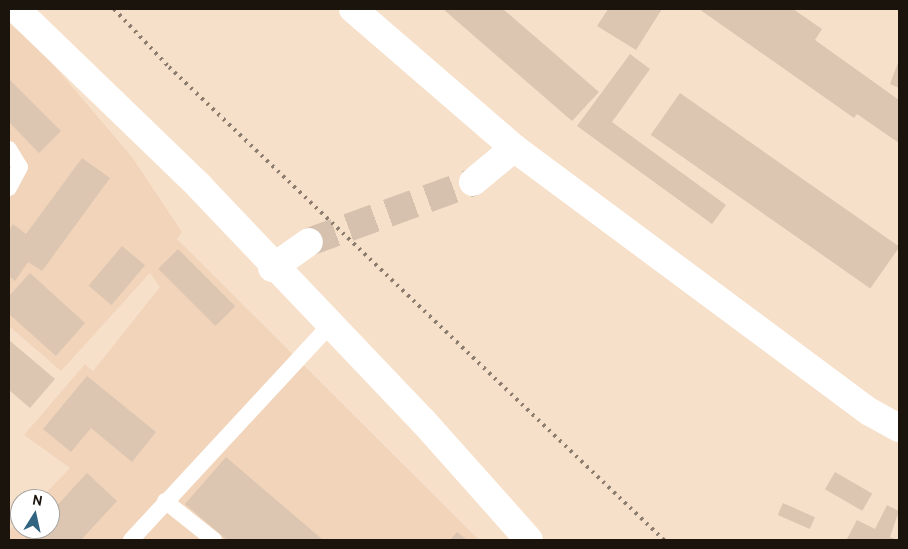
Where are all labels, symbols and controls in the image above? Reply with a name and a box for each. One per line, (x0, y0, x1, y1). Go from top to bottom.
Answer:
north arrow (10, 489, 60, 539)
text: N (31, 490, 44, 510)

